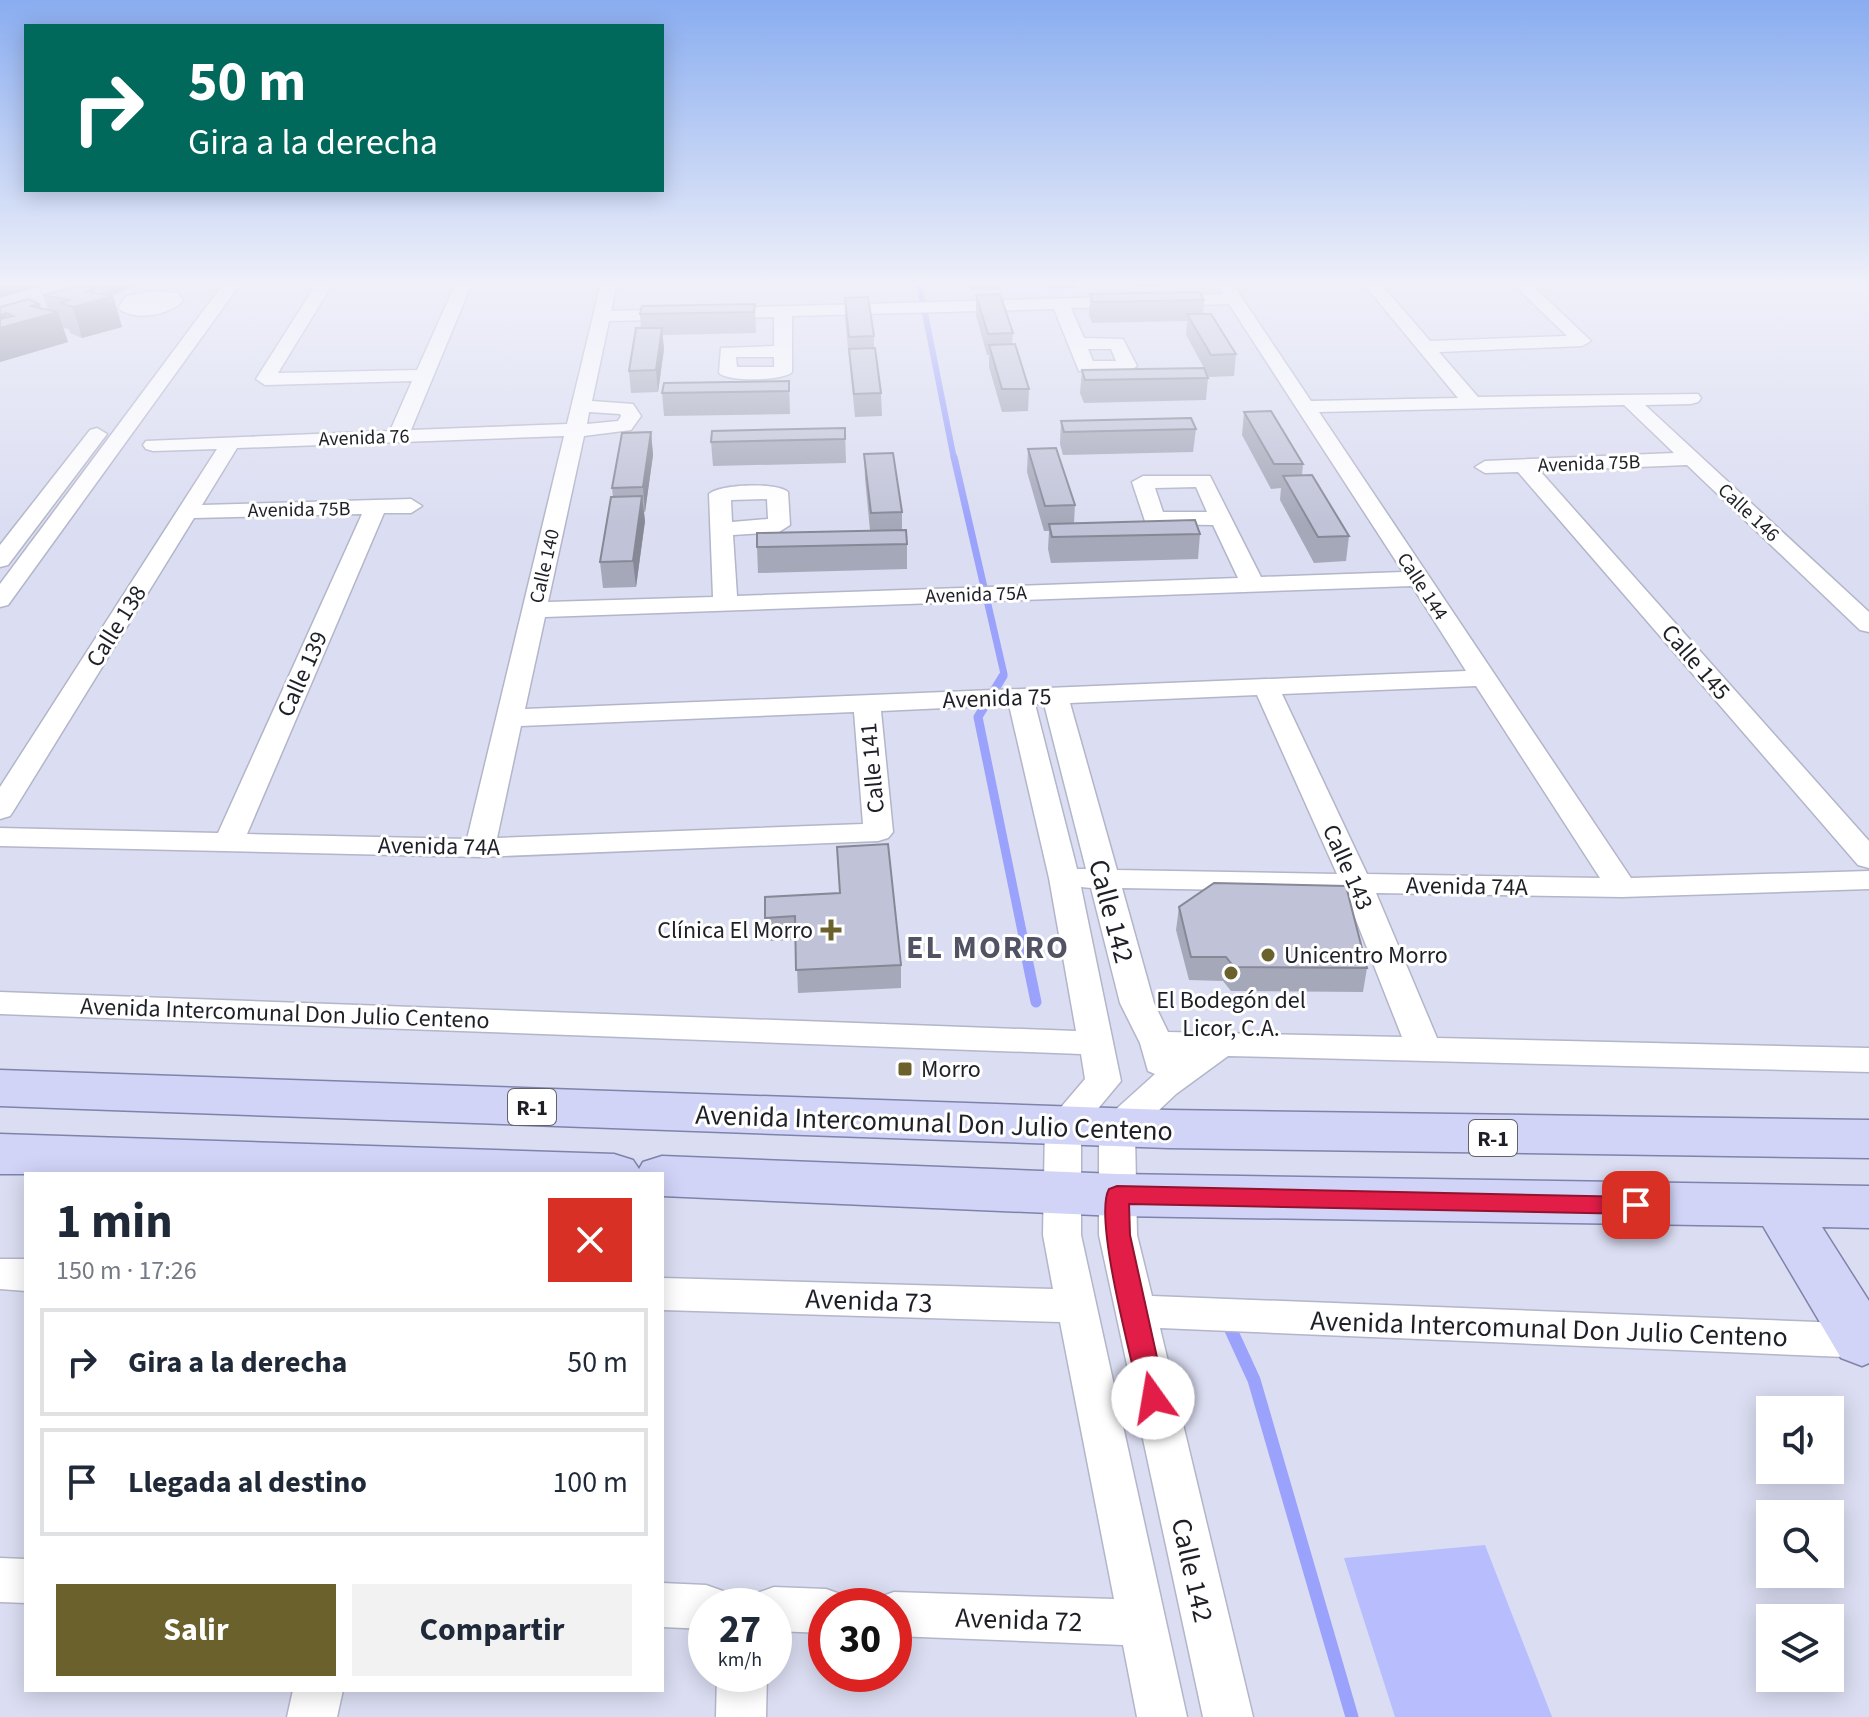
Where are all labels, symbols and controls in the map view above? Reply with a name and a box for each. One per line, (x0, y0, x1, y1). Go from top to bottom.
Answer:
text: 50 m (188, 43, 306, 122)
icon: right (56, 56, 160, 160)
text: Gira a la derecha (188, 117, 438, 168)
street label: Avenida 76 (318, 422, 410, 454)
street label: Avenida 75B (1537, 448, 1641, 480)
street label: Calle 146 (1711, 477, 1785, 549)
street label: Avenida 75B (247, 495, 351, 525)
street label: Calle 140 (523, 526, 567, 606)
street label: Calle 144 (1390, 547, 1454, 626)
street label: Calle 138 (78, 579, 155, 674)
street label: Avenida 75A (925, 579, 1027, 611)
street label: Calle 145 (1653, 617, 1739, 708)
street label: Calle 139 (268, 626, 337, 723)
street label: Avenida 75 (942, 679, 1052, 718)
street label: Calle 141 (851, 721, 894, 815)
street label: Calle 143 (1313, 819, 1382, 916)
street label: Avenida 74A (378, 828, 500, 865)
street label: Calle 142 (1078, 855, 1144, 967)
street label: Avenida 74A (1406, 868, 1528, 905)
place label: Clínica El Morro (657, 913, 813, 948)
marker: Clínica El Morro (820, 919, 842, 941)
district label: EL MORRO (906, 925, 1070, 971)
place label: Unicentro Morro (1284, 938, 1448, 973)
marker: Unicentro Morro (1259, 946, 1277, 964)
marker: El Bodegón del Licor, C.A. (1222, 964, 1240, 982)
place label: El Bodegón del Licor, C.A. (1156, 983, 1306, 1046)
street label: Avenida Intercomunal Don Julio Centeno (80, 989, 490, 1038)
place label: Morro (921, 1052, 981, 1087)
marker: Morro (896, 1060, 914, 1078)
road number: R-1 (508, 1089, 556, 1125)
street label: Avenida Intercomunal Don Julio Centeno (695, 1095, 1173, 1151)
road number: R-1 (1469, 1120, 1517, 1156)
pin (1602, 1171, 1670, 1239)
icon: arrive (1614, 1183, 1658, 1227)
text: 1 min (56, 1188, 173, 1256)
button: close (548, 1198, 632, 1282)
text: 150 m · 17:26 (56, 1252, 197, 1289)
street label: Avenida 73 (805, 1279, 933, 1323)
street label: Avenida Intercomunal Don Julio Centeno (1310, 1301, 1788, 1357)
icon: right (60, 1340, 104, 1384)
text: Gira a la derecha (128, 1341, 347, 1384)
text: 50 m (567, 1341, 628, 1384)
position arrow (1111, 1356, 1195, 1440)
map controls (1756, 1396, 1844, 1692)
button: sound (1756, 1396, 1844, 1484)
icon: arrive (60, 1460, 104, 1504)
text: Llegada al destino (128, 1461, 367, 1504)
text: 100 m (552, 1461, 628, 1504)
button: search (1756, 1500, 1844, 1588)
street label: Calle 142 (1161, 1514, 1223, 1626)
button: Salir (56, 1584, 336, 1676)
button: Compartir (352, 1584, 632, 1676)
speed limit sign: 30 (808, 1588, 912, 1692)
street label: Avenida 72 (955, 1598, 1083, 1642)
text: 27 (719, 1601, 761, 1658)
button: layers (1756, 1604, 1844, 1692)
text: km/h (718, 1646, 762, 1674)

